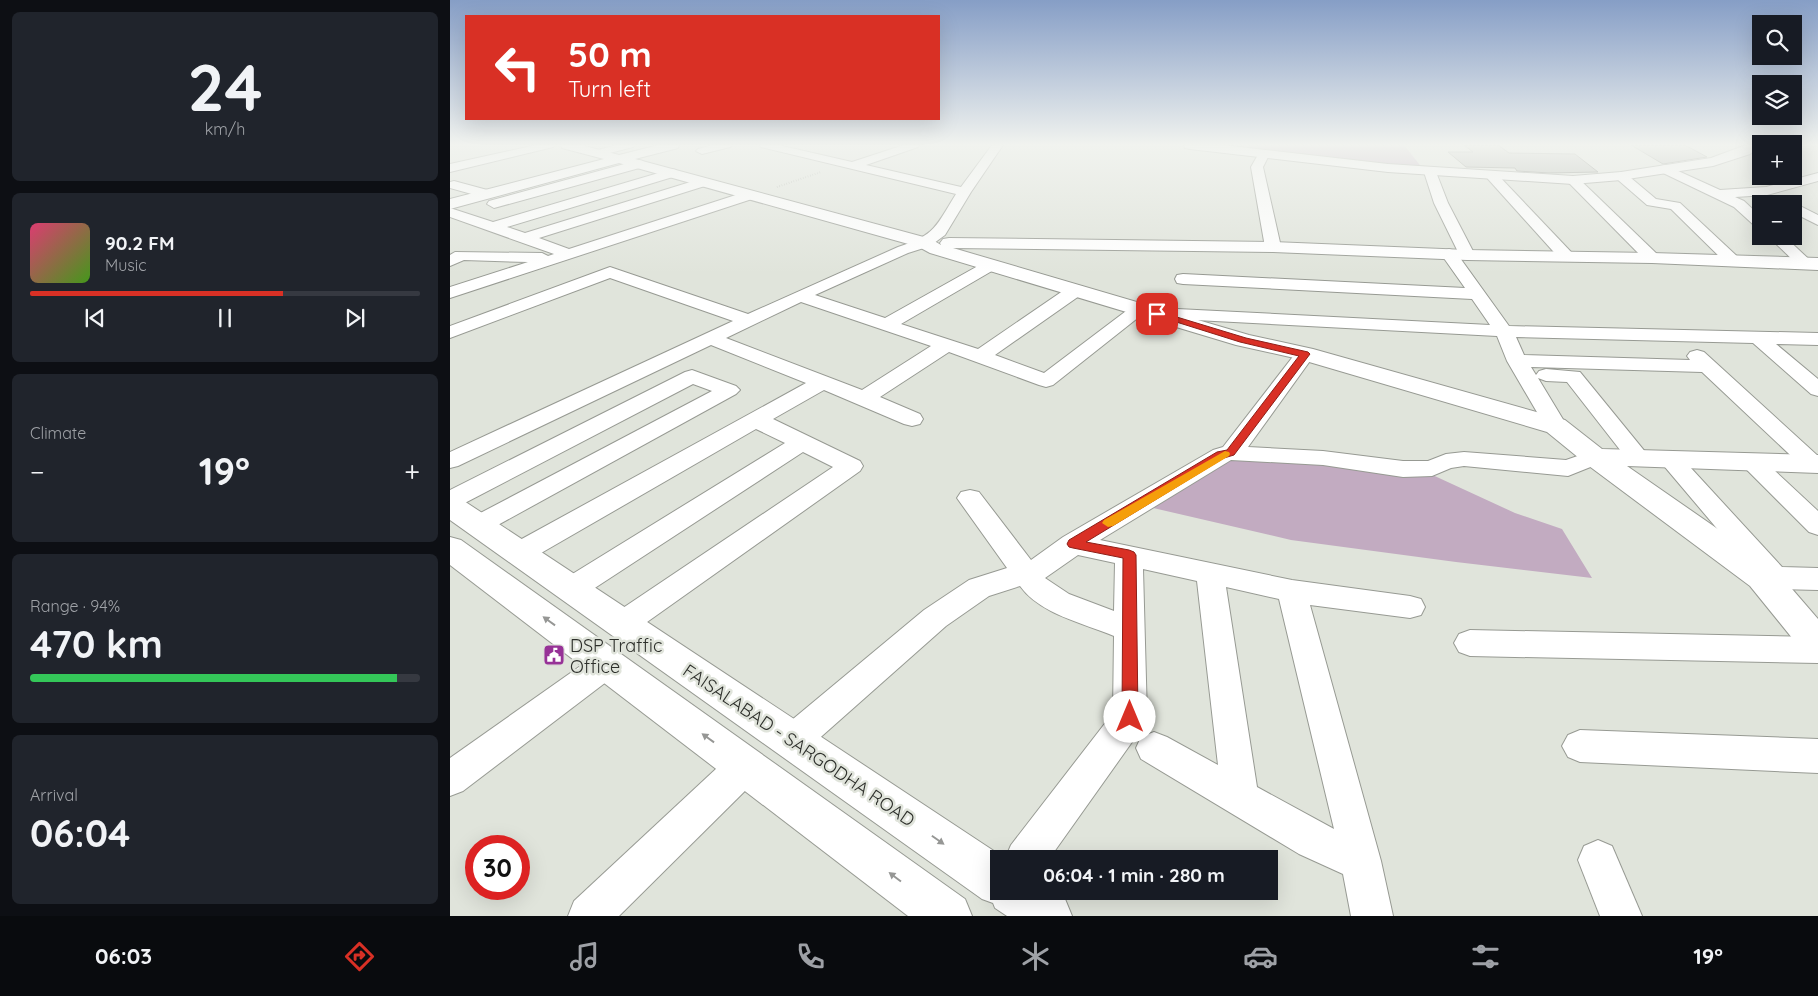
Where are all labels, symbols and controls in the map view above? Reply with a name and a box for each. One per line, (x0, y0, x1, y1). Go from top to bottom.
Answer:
map controls (1752, 15, 1802, 245)
button: search (1752, 15, 1802, 65)
text: 50 m (568, 32, 652, 76)
icon: left (485, 35, 550, 100)
text: 24 (187, 46, 263, 127)
text: Turn left (568, 75, 651, 103)
button: layers (1752, 75, 1802, 125)
text: km/h (205, 119, 245, 139)
button: + (1752, 135, 1802, 185)
button: − (1752, 195, 1802, 245)
text: 90.2 FM (105, 231, 175, 255)
text: Music (105, 255, 147, 275)
pin (1136, 293, 1178, 335)
icon: arrive (1143, 300, 1171, 328)
icon: previous (81, 304, 109, 332)
icon: pause (211, 304, 239, 332)
icon: next (341, 304, 369, 332)
text: Climate (30, 423, 86, 443)
text: 19° (199, 447, 250, 495)
text: − (30, 454, 45, 489)
text: + (404, 454, 420, 489)
text: Range · 94% (30, 596, 120, 616)
one-way arrow (542, 616, 556, 626)
text: 470 km (30, 620, 163, 668)
place label: DSP Traffic Office (570, 634, 662, 678)
public building icon: DSP Traffic Office (542, 643, 566, 667)
street label: FAISALABAD - SARGODHA ROAD (679, 659, 919, 831)
position arrow (1103, 690, 1155, 742)
one-way arrow (701, 733, 715, 743)
text: Arrival (30, 785, 78, 805)
text: 06:04 (30, 809, 130, 857)
speed limit sign: 30 (465, 835, 530, 900)
one-way arrow (931, 835, 945, 845)
text: 06:04 · 1 min · 280 m (1043, 863, 1225, 887)
one-way arrow (889, 871, 902, 882)
icon: directions (342, 939, 377, 974)
icon: music (567, 939, 602, 974)
icon: phone (793, 939, 828, 974)
icon: climate (1018, 939, 1053, 974)
icon: car (1243, 939, 1278, 974)
icon: filters (1468, 939, 1503, 974)
text: 06:03 (95, 942, 152, 970)
text: 19° (1693, 942, 1723, 970)

